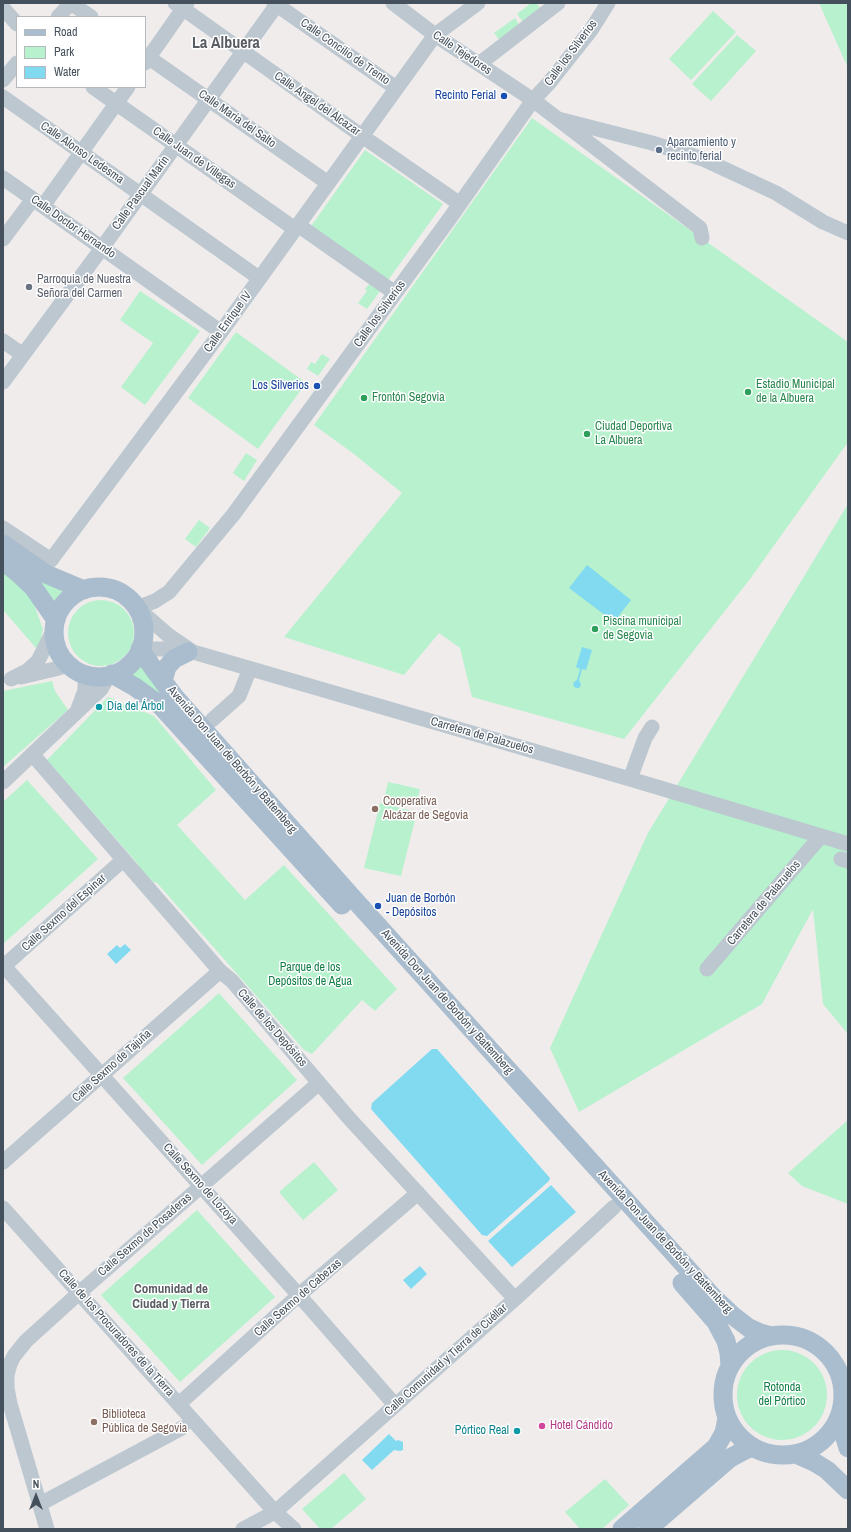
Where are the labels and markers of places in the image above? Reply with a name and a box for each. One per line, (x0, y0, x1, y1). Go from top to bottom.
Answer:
place label: Recinto Ferial (435, 89, 496, 103)
marker: Recinto Ferial (499, 91, 509, 101)
place label: Aparcamiento y recinto ferial (667, 136, 736, 164)
marker: Aparcamiento y recinto ferial (654, 145, 664, 155)
place label: Parroquia de Nuestra Señora del Carmen (37, 273, 131, 301)
marker: Parroquia de Nuestra Señora del Carmen (24, 282, 34, 292)
place label: Estadio Municipal de la Albuera (756, 378, 835, 406)
place label: Los Silverios (252, 379, 309, 393)
marker: Los Silverios (312, 381, 322, 391)
marker: Estadio Municipal de la Albuera (743, 387, 753, 397)
place label: Frontón Segovia (372, 391, 445, 405)
marker: Frontón Segovia (359, 393, 369, 403)
place label: Ciudad Deportiva La Albuera (595, 420, 672, 448)
marker: Ciudad Deportiva La Albuera (582, 429, 592, 439)
place label: Piscina municipal de Segovia (603, 615, 681, 643)
marker: Piscina municipal de Segovia (590, 624, 600, 634)
place label: Día del Árbol (107, 700, 164, 714)
marker: Día del Árbol (94, 702, 104, 712)
place label: Cooperativa Alcázar de Segovia (383, 795, 468, 823)
marker: Cooperativa Alcázar de Segovia (370, 804, 380, 814)
place label: Juan de Borbón - Depósitos (386, 892, 455, 920)
marker: Juan de Borbón - Depósitos (373, 901, 383, 911)
place label: Biblioteca Pública de Segovia (102, 1408, 187, 1436)
marker: Biblioteca Pública de Segovia (89, 1417, 99, 1427)
place label: Hotel Cándido (550, 1419, 613, 1433)
marker: Hotel Cándido (537, 1421, 547, 1431)
place label: Pórtico Real (455, 1424, 509, 1438)
marker: Pórtico Real (512, 1426, 522, 1436)

